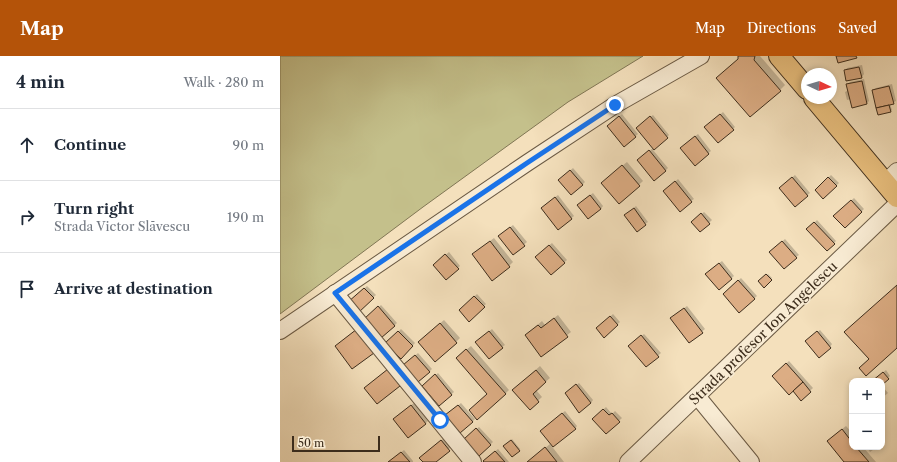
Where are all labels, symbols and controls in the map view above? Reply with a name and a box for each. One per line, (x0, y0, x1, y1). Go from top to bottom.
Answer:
text: Map (20, 17, 64, 40)
text: Map (695, 19, 725, 37)
text: Directions (747, 19, 816, 37)
text: Saved (838, 19, 877, 37)
north arrow (801, 68, 837, 104)
text: 4 min (16, 72, 65, 92)
text: Walk · 280 m (183, 74, 264, 90)
route end (606, 96, 624, 114)
icon: ahead (16, 134, 38, 156)
text: Continue (54, 135, 126, 154)
text: 90 m (233, 137, 264, 153)
text: Turn right (54, 199, 134, 218)
icon: right (16, 206, 38, 228)
text: 190 m (227, 209, 264, 225)
text: Strada Victor Slăvescu (54, 218, 190, 234)
street label: Strada profesor Ion Angelescu (685, 257, 841, 409)
icon: arrive (16, 278, 38, 300)
text: Arrive at destination (54, 279, 213, 298)
map controls (849, 378, 885, 450)
button: + (849, 378, 885, 414)
route start (431, 411, 449, 429)
button: − (849, 414, 885, 450)
scale bar (292, 434, 380, 453)
text: 50 m (298, 436, 324, 450)

